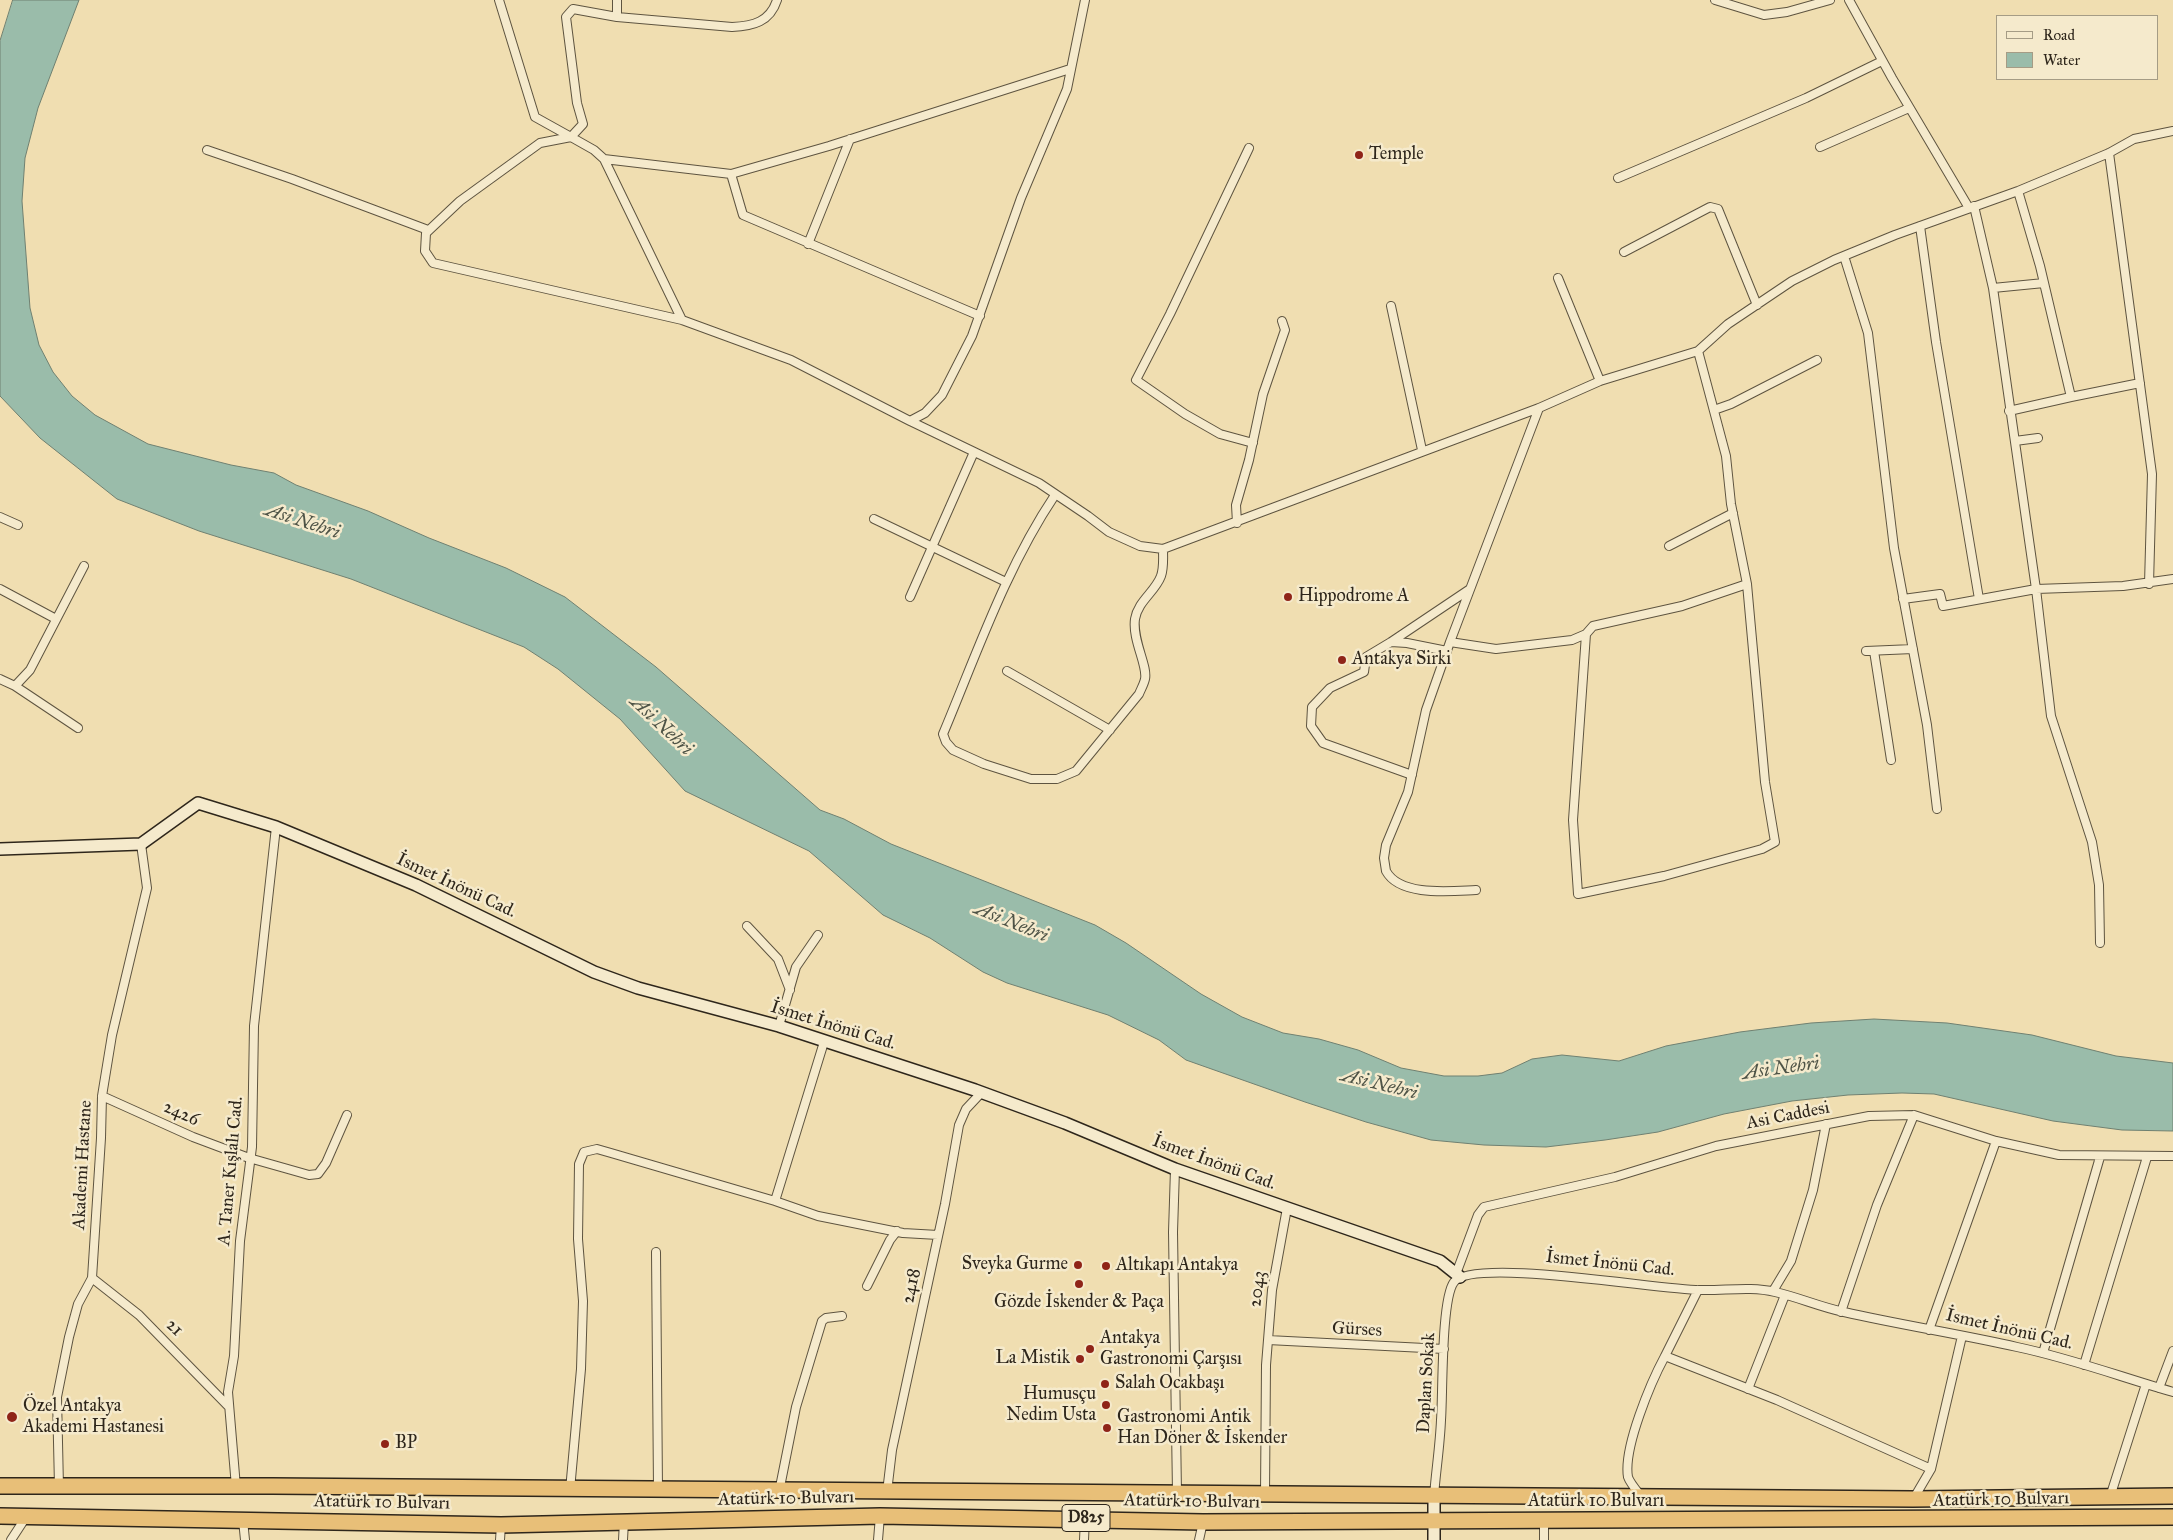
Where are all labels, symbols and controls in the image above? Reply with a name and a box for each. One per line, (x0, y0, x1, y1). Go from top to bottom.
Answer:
legend (1996, 15, 2158, 80)
text: Road (2043, 26, 2075, 44)
text: Water (2043, 51, 2080, 69)
place label: Temple (1369, 144, 1424, 166)
marker: Temple (1353, 149, 1365, 161)
water label: Asi Nehri (262, 499, 342, 545)
place label: Hippodrome A (1298, 586, 1409, 608)
marker: Hippodrome A (1282, 591, 1294, 603)
place label: Antakya Sirki (1352, 649, 1451, 671)
marker: Antakya Sirki (1336, 654, 1348, 666)
water label: Asi Nehri (625, 691, 697, 761)
street label: İsmet İnönü Cad. (393, 849, 519, 923)
water label: Asi Nehri (971, 898, 1051, 948)
street label: İsmet İnönü Cad. (768, 997, 898, 1055)
water label: Asi Nehri (1741, 1052, 1821, 1086)
water label: Asi Nehri (1339, 1065, 1419, 1105)
street label: A. Taner Kışlalı Cad. (214, 1096, 248, 1246)
street label: 2426 (160, 1097, 202, 1131)
street label: Asi Caddesi (1744, 1097, 1832, 1135)
street label: Akademi Hastane (69, 1100, 97, 1230)
street label: İsmet İnönü Cad. (1149, 1131, 1279, 1195)
street label: İsmet İnönü Cad. (1544, 1246, 1676, 1282)
place label: Sveyka Gurme (962, 1254, 1068, 1276)
place label: Altıkapı Antakya (1116, 1255, 1238, 1277)
marker: Sveyka Gurme (1072, 1259, 1084, 1271)
marker: Altıkapı Antakya (1100, 1260, 1112, 1272)
street label: 2418 (898, 1266, 926, 1306)
street label: 2043 (1245, 1269, 1271, 1309)
marker: Gözde İskender & Paça (1073, 1278, 1085, 1290)
place label: Gözde İskender & Paça (994, 1292, 1164, 1314)
street label: İsmet İnönü Cad. (1943, 1305, 2075, 1355)
street label: 21 (161, 1315, 187, 1341)
street label: Gürses (1331, 1318, 1383, 1342)
place label: Antakya Gastronomi Çarşısı (1100, 1328, 1242, 1370)
street label: Daplan Sokak (1414, 1332, 1440, 1434)
marker: Antakya Gastronomi Çarşısı (1084, 1343, 1096, 1355)
place label: La Mistik (995, 1348, 1070, 1370)
marker: La Mistik (1074, 1353, 1086, 1365)
place label: Salah Ocakbaşı (1115, 1373, 1224, 1395)
marker: Salah Ocakbaşı (1099, 1378, 1111, 1390)
place label: Humusçu Nedim Usta (1006, 1384, 1096, 1426)
place label: Özel Antakya Akademi Hastanesi (23, 1396, 164, 1438)
marker: Humusçu Nedim Usta (1100, 1399, 1112, 1411)
place label: Gastronomi Antik Han Döner & İskender (1117, 1407, 1287, 1450)
marker: Özel Antakya Akademi Hastanesi (5, 1410, 19, 1424)
marker: Gastronomi Antik Han Döner & İskender (1101, 1422, 1113, 1434)
place label: BP (395, 1433, 417, 1455)
marker: BP (379, 1438, 391, 1450)
street label: Atatürk 10 Bulvarı (718, 1487, 854, 1511)
street label: Atatürk 10 Bulvarı (1933, 1488, 2069, 1512)
street label: Atatürk 10 Bulvarı (1124, 1490, 1260, 1514)
street label: Atatürk 10 Bulvarı (314, 1491, 450, 1515)
street label: Atatürk 10 Bulvarı (1528, 1491, 1664, 1513)
road number: D825 (1062, 1505, 1110, 1532)

